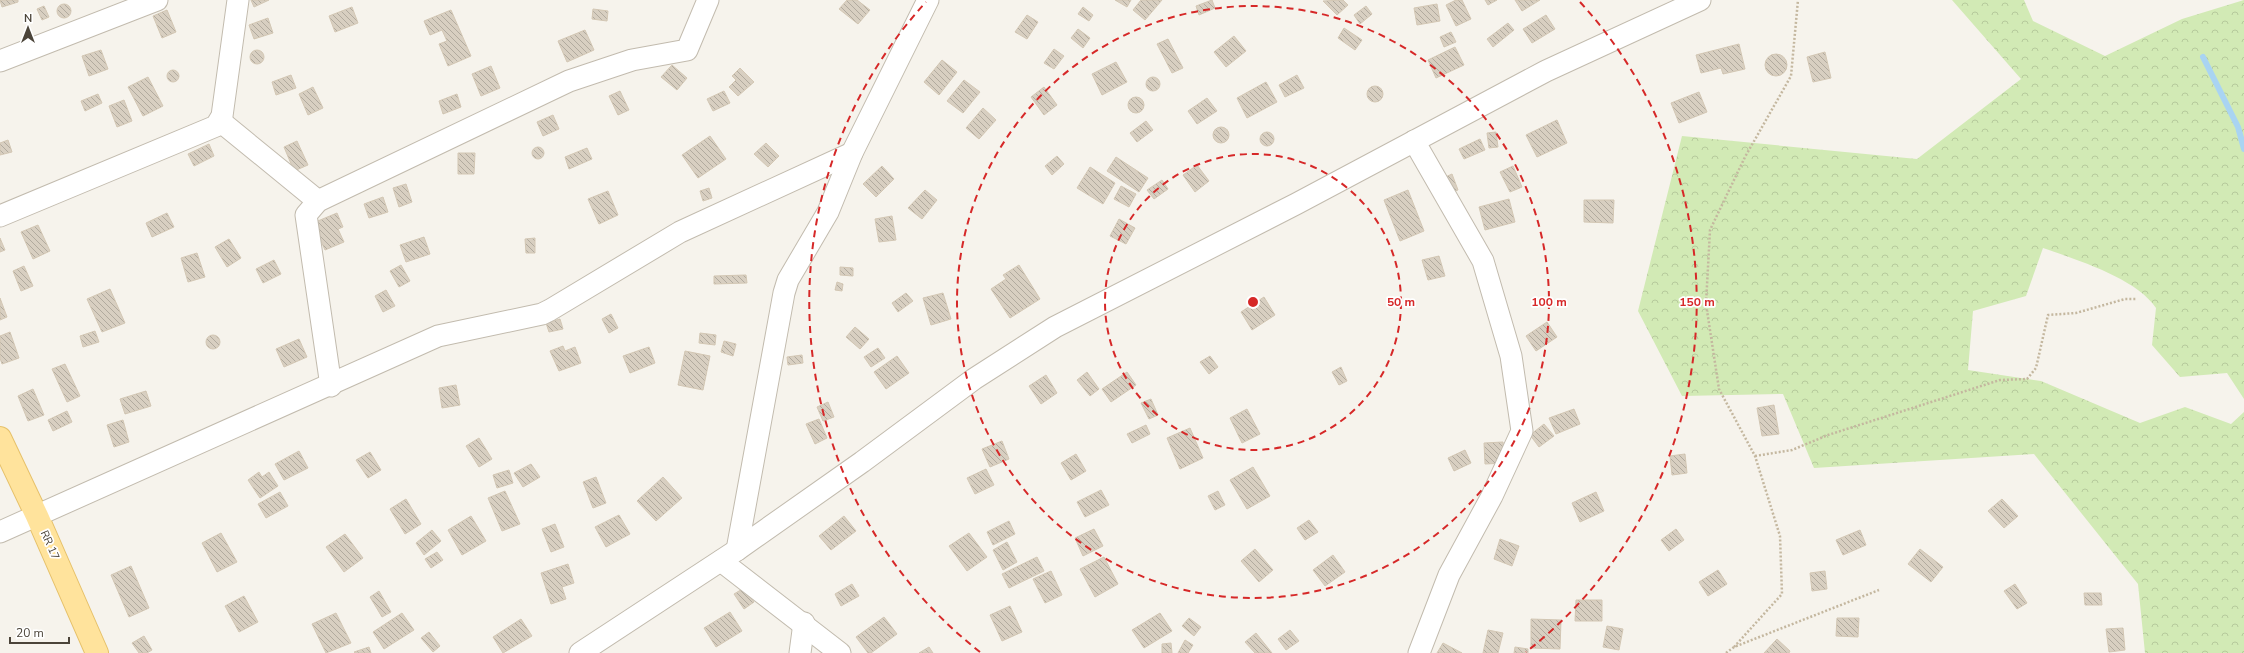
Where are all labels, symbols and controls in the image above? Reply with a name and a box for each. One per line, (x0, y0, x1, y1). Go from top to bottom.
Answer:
north arrow (8, 8, 48, 48)
text: N (24, 11, 32, 26)
text: 50 m (1387, 294, 1415, 310)
text: 100 m (1531, 294, 1567, 310)
text: 150 m (1679, 294, 1715, 310)
centre of rings (1246, 295, 1260, 309)
street label: RR 17 (37, 528, 63, 562)
scale bar (10, 619, 69, 645)
text: 20 m (16, 625, 44, 641)

